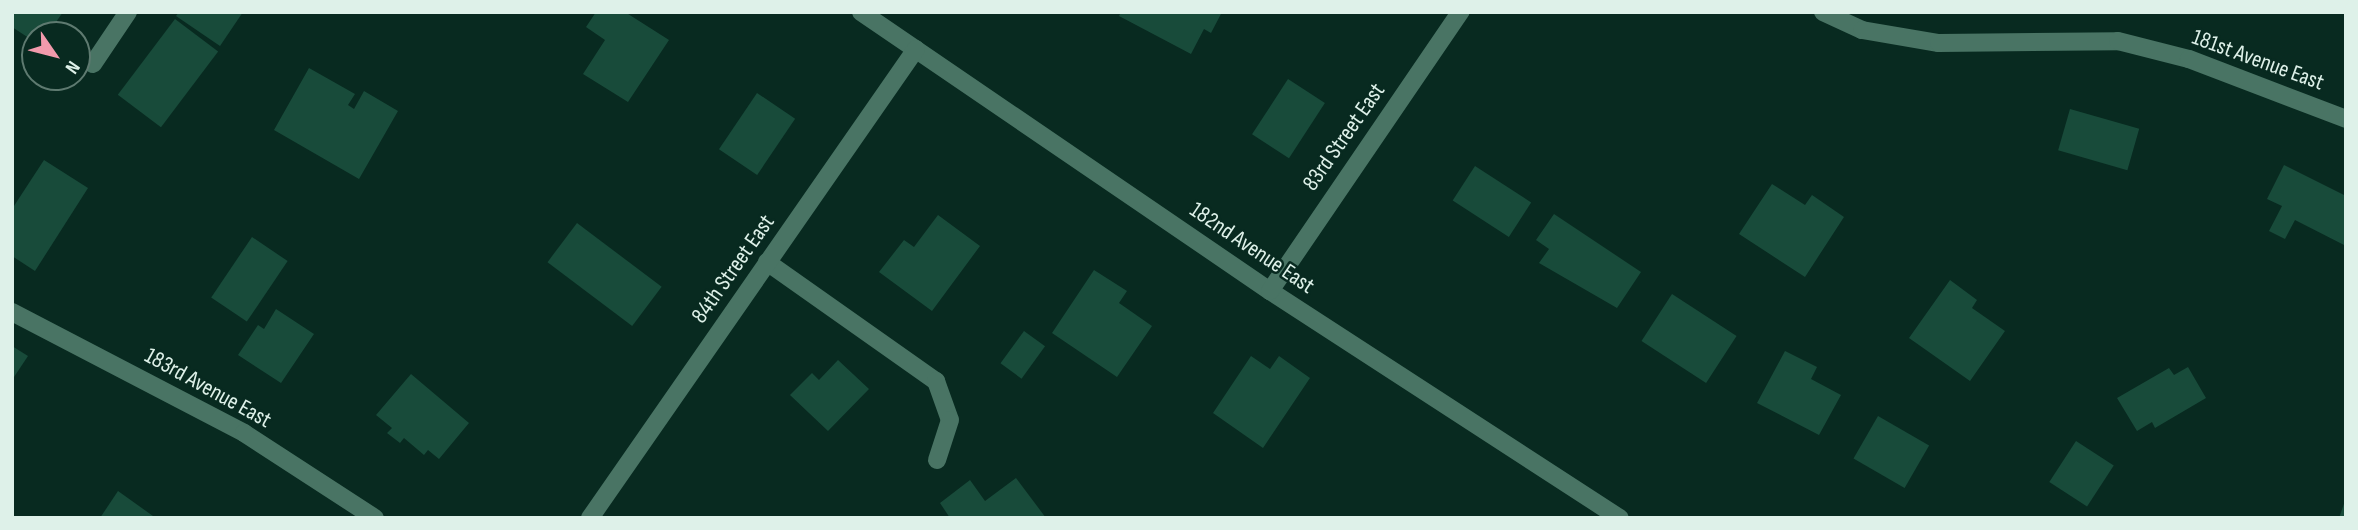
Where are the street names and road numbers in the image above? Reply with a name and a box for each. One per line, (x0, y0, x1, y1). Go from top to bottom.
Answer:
street label: 181st Avenue East (2188, 23, 2328, 97)
street label: 83rd Street East (1297, 78, 1391, 196)
street label: 182nd Avenue East (1185, 196, 1319, 300)
street label: 84th Street East (686, 209, 780, 329)
street label: 183rd Avenue East (140, 342, 276, 434)

